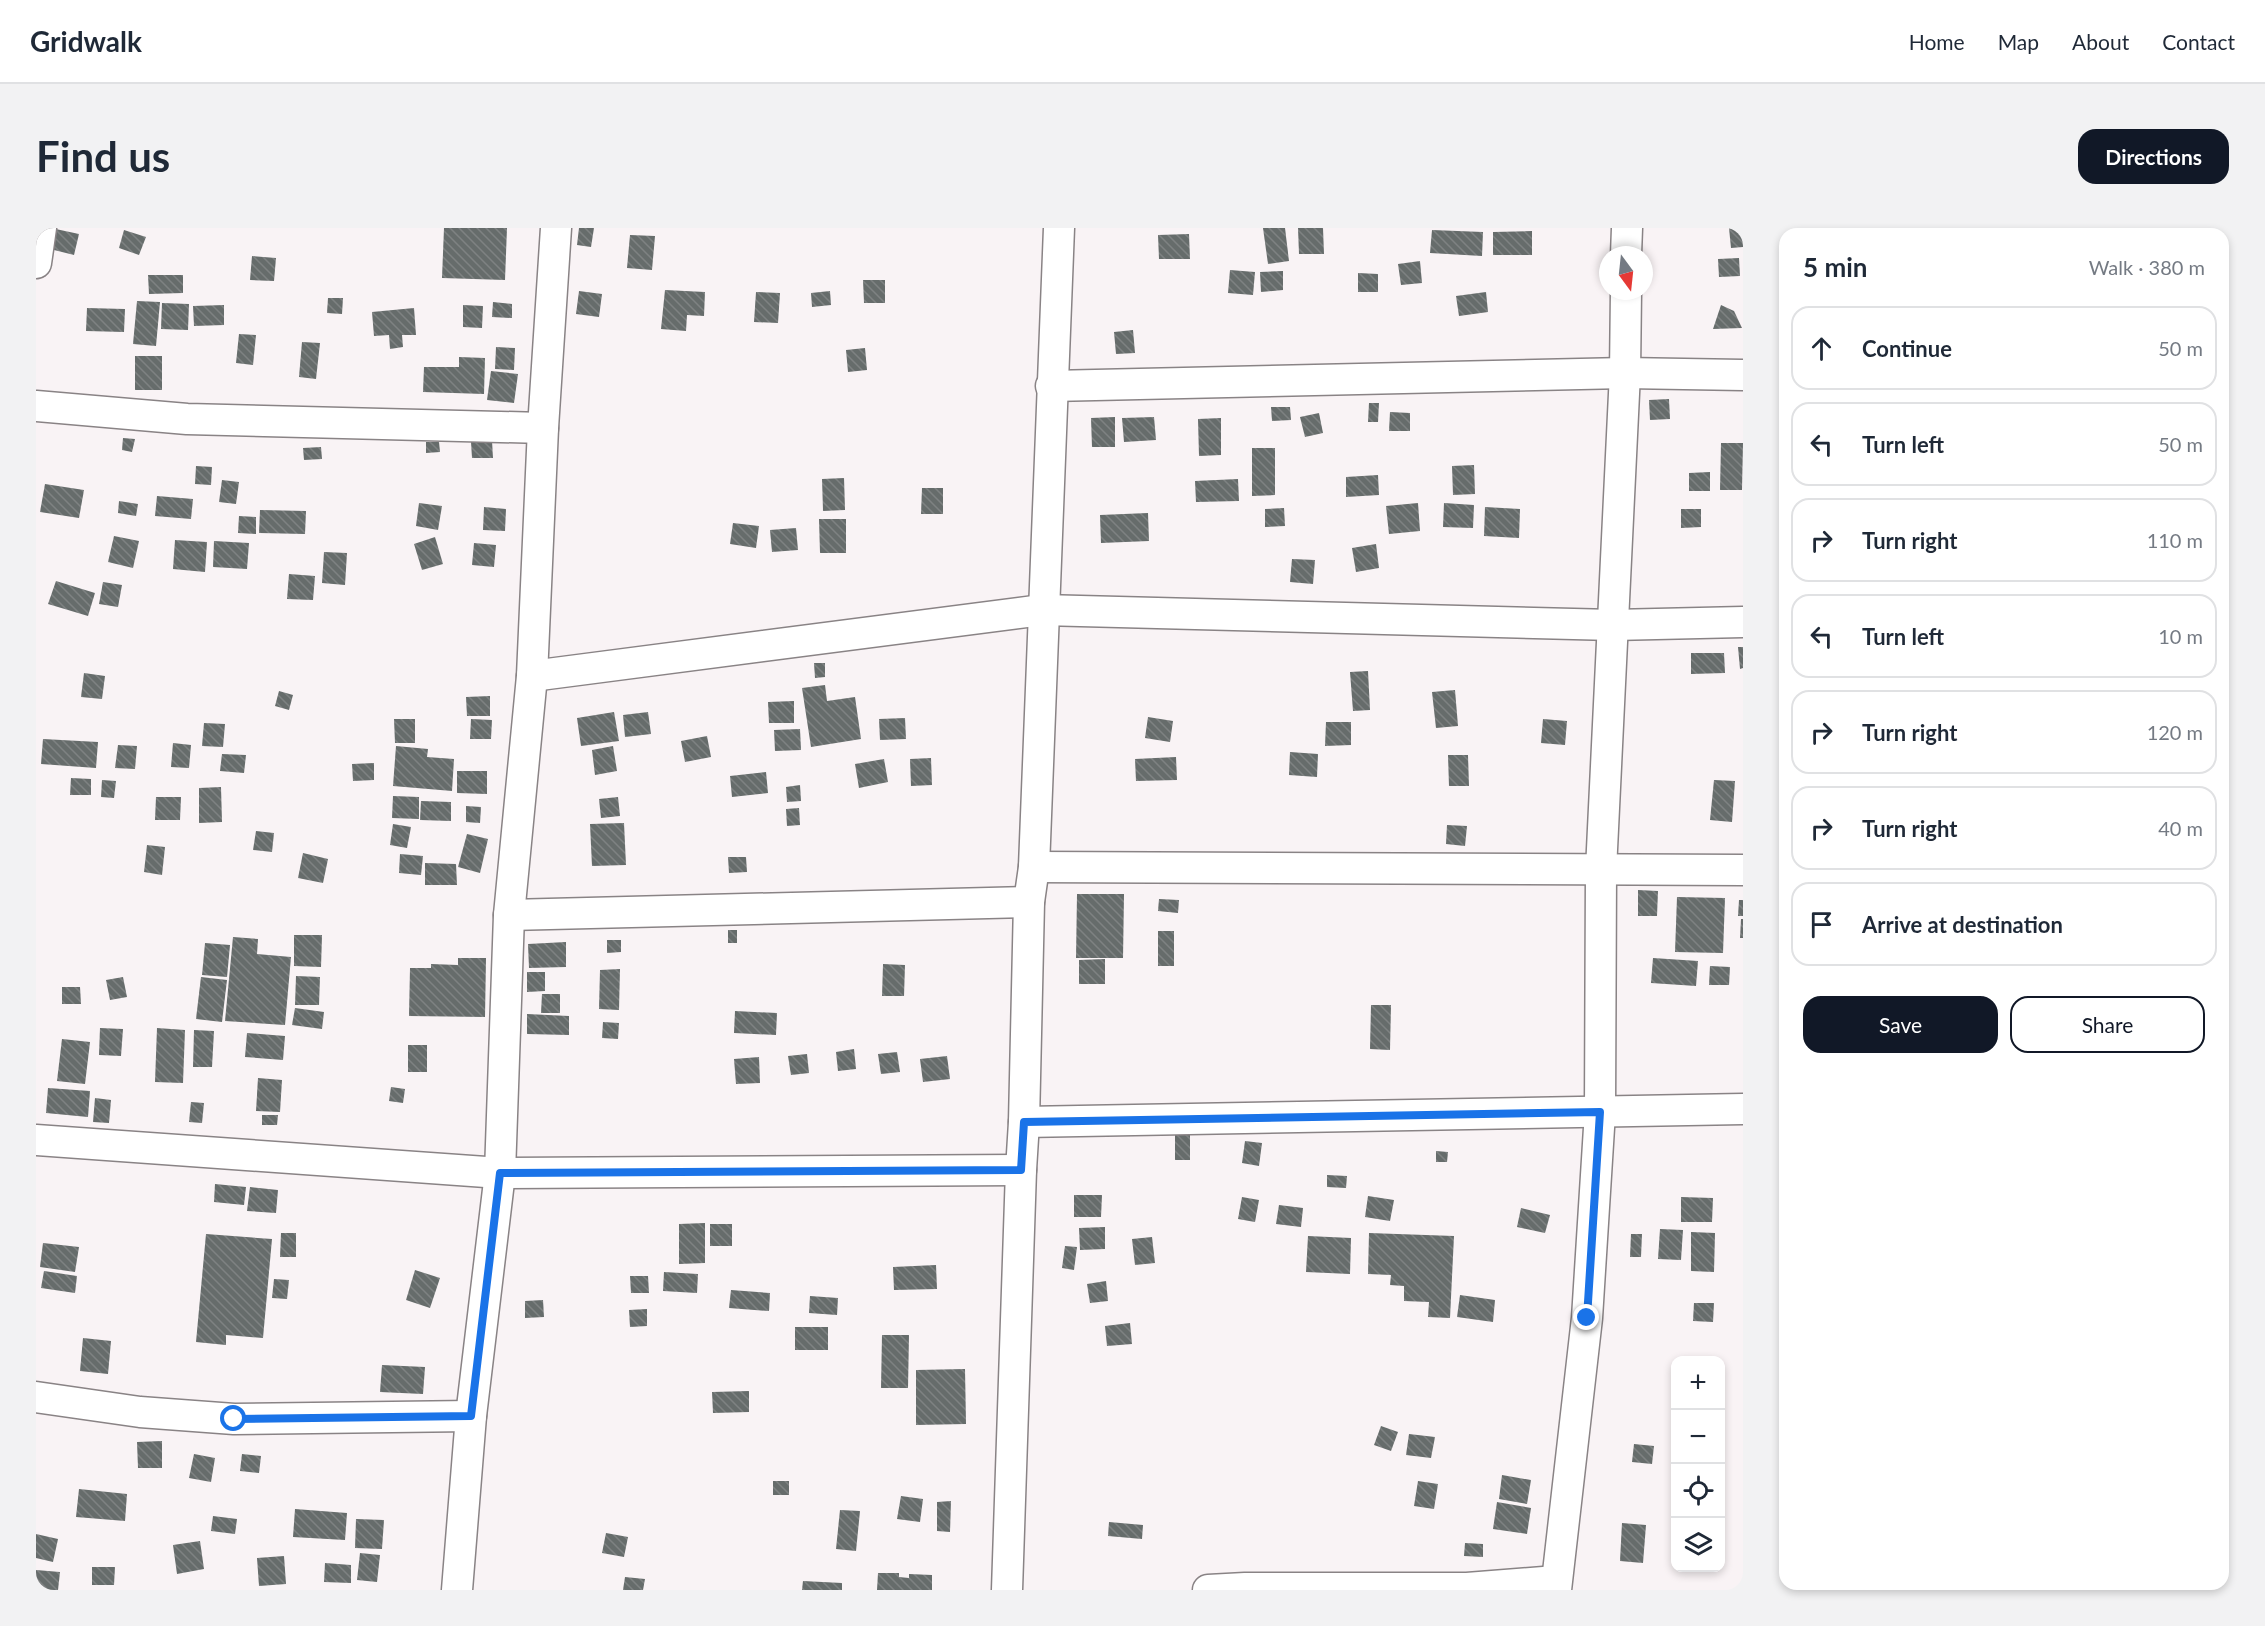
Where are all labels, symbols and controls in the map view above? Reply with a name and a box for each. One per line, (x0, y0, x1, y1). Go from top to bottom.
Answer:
text: Gridwalk (30, 24, 142, 58)
text: Home (1909, 29, 1965, 54)
text: Map (1998, 29, 2039, 54)
text: About (2072, 29, 2129, 54)
text: Contact (2162, 29, 2235, 54)
button: Directions (2078, 129, 2229, 184)
text: Find us (36, 131, 170, 181)
north arrow (1599, 246, 1653, 300)
text: 5 min (1803, 251, 1867, 283)
text: Walk · 380 m (2089, 255, 2205, 279)
icon: ahead (1805, 332, 1838, 365)
text: Continue (1862, 335, 1952, 362)
text: 50 m (2158, 336, 2203, 360)
icon: left (1805, 428, 1838, 461)
text: Turn left (1862, 431, 1944, 458)
text: 50 m (2158, 432, 2203, 456)
icon: right (1805, 524, 1838, 557)
text: Turn right (1862, 527, 1957, 554)
text: 110 m (2147, 528, 2203, 552)
icon: left (1805, 620, 1838, 653)
text: Turn left (1862, 623, 1944, 650)
text: 10 m (2158, 624, 2203, 648)
icon: right (1805, 716, 1838, 749)
text: Turn right (1862, 719, 1957, 746)
text: 120 m (2147, 720, 2203, 744)
icon: right (1805, 812, 1838, 845)
text: Turn right (1862, 815, 1957, 842)
text: 40 m (2158, 816, 2203, 840)
icon: arrive (1805, 908, 1838, 941)
text: Arrive at destination (1862, 911, 2063, 938)
button: Save (1803, 996, 1998, 1053)
button: Share (2010, 996, 2205, 1053)
route end (1573, 1304, 1599, 1330)
map controls (1671, 1356, 1725, 1572)
button: + (1671, 1356, 1725, 1410)
route start (220, 1405, 246, 1431)
button: − (1671, 1410, 1725, 1464)
button: locate (1671, 1464, 1725, 1518)
button: layers (1671, 1518, 1725, 1572)

